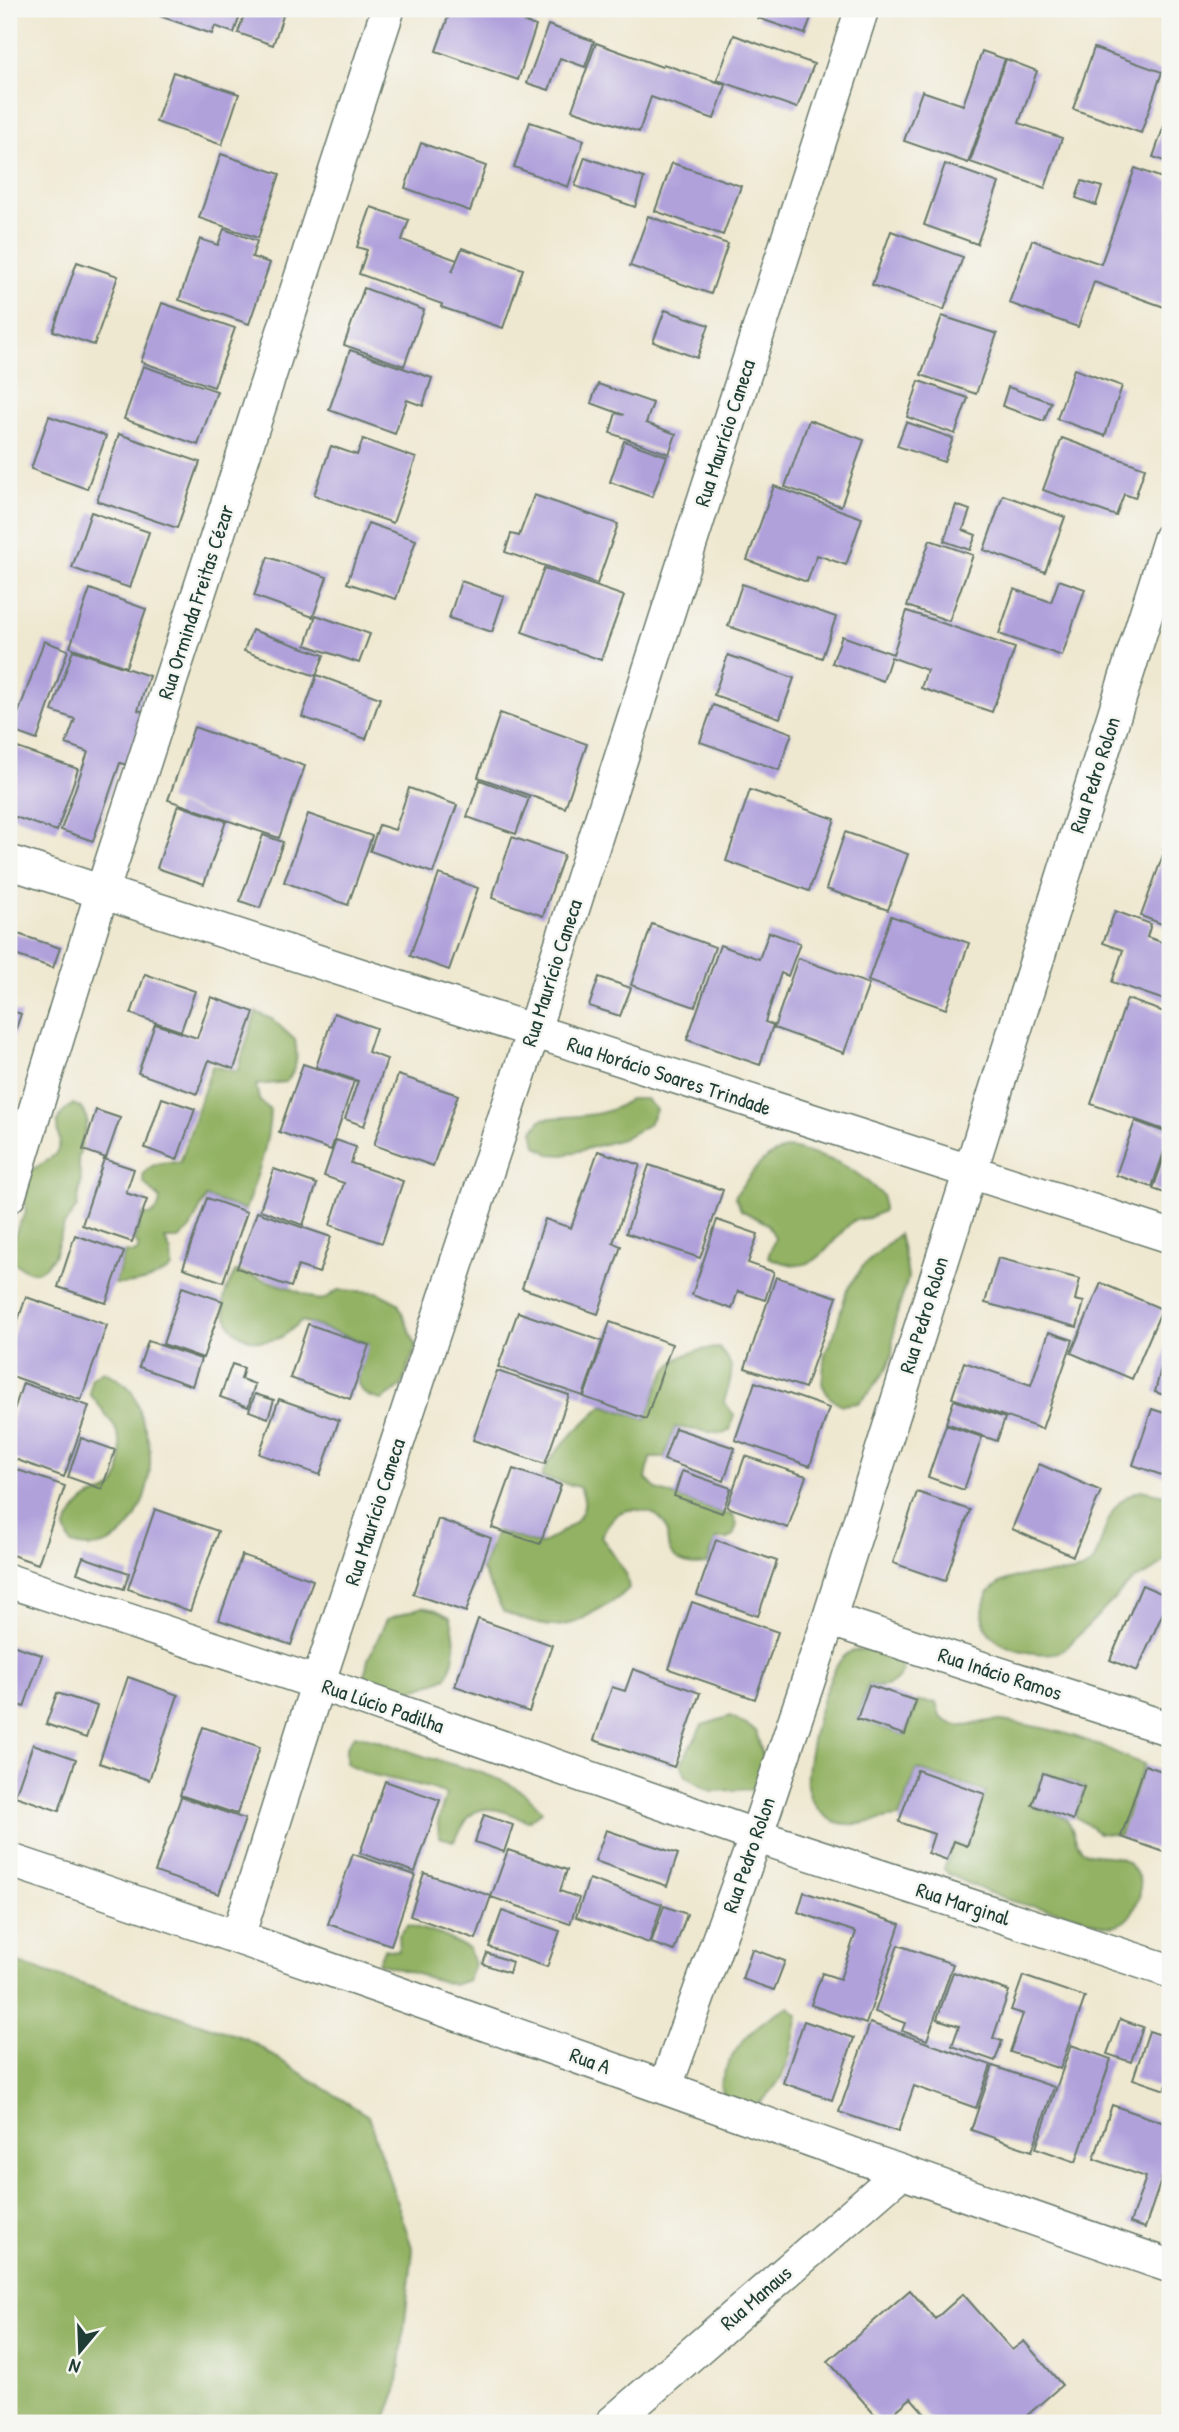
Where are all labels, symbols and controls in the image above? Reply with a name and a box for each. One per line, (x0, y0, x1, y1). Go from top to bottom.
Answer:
street label: Rua Maurício Caneca (687, 356, 762, 510)
street label: Rua Orminda Freitas Cézar (150, 501, 241, 703)
street label: Rua Pedro Rolon (1062, 713, 1127, 837)
street label: Rua Maurício Caneca (514, 896, 589, 1050)
street label: Rua Horácio Soares Trindade (564, 1029, 775, 1122)
street label: Rua Pedro Rolon (892, 1253, 955, 1377)
street label: Rua Maurício Caneca (337, 1435, 412, 1589)
street label: Rua Inácio Ramos (935, 1640, 1066, 1707)
street label: Rua Lúcio Padilha (318, 1671, 448, 1740)
street label: Rua Pedro Rolon (715, 1793, 782, 1917)
street label: Rua Marginal (912, 1875, 1014, 1932)
street label: Rua A (566, 2040, 615, 2081)
street label: Rua Manaus (714, 2258, 798, 2337)
north arrow (46, 2316, 116, 2386)
text: N (65, 2353, 83, 2381)

